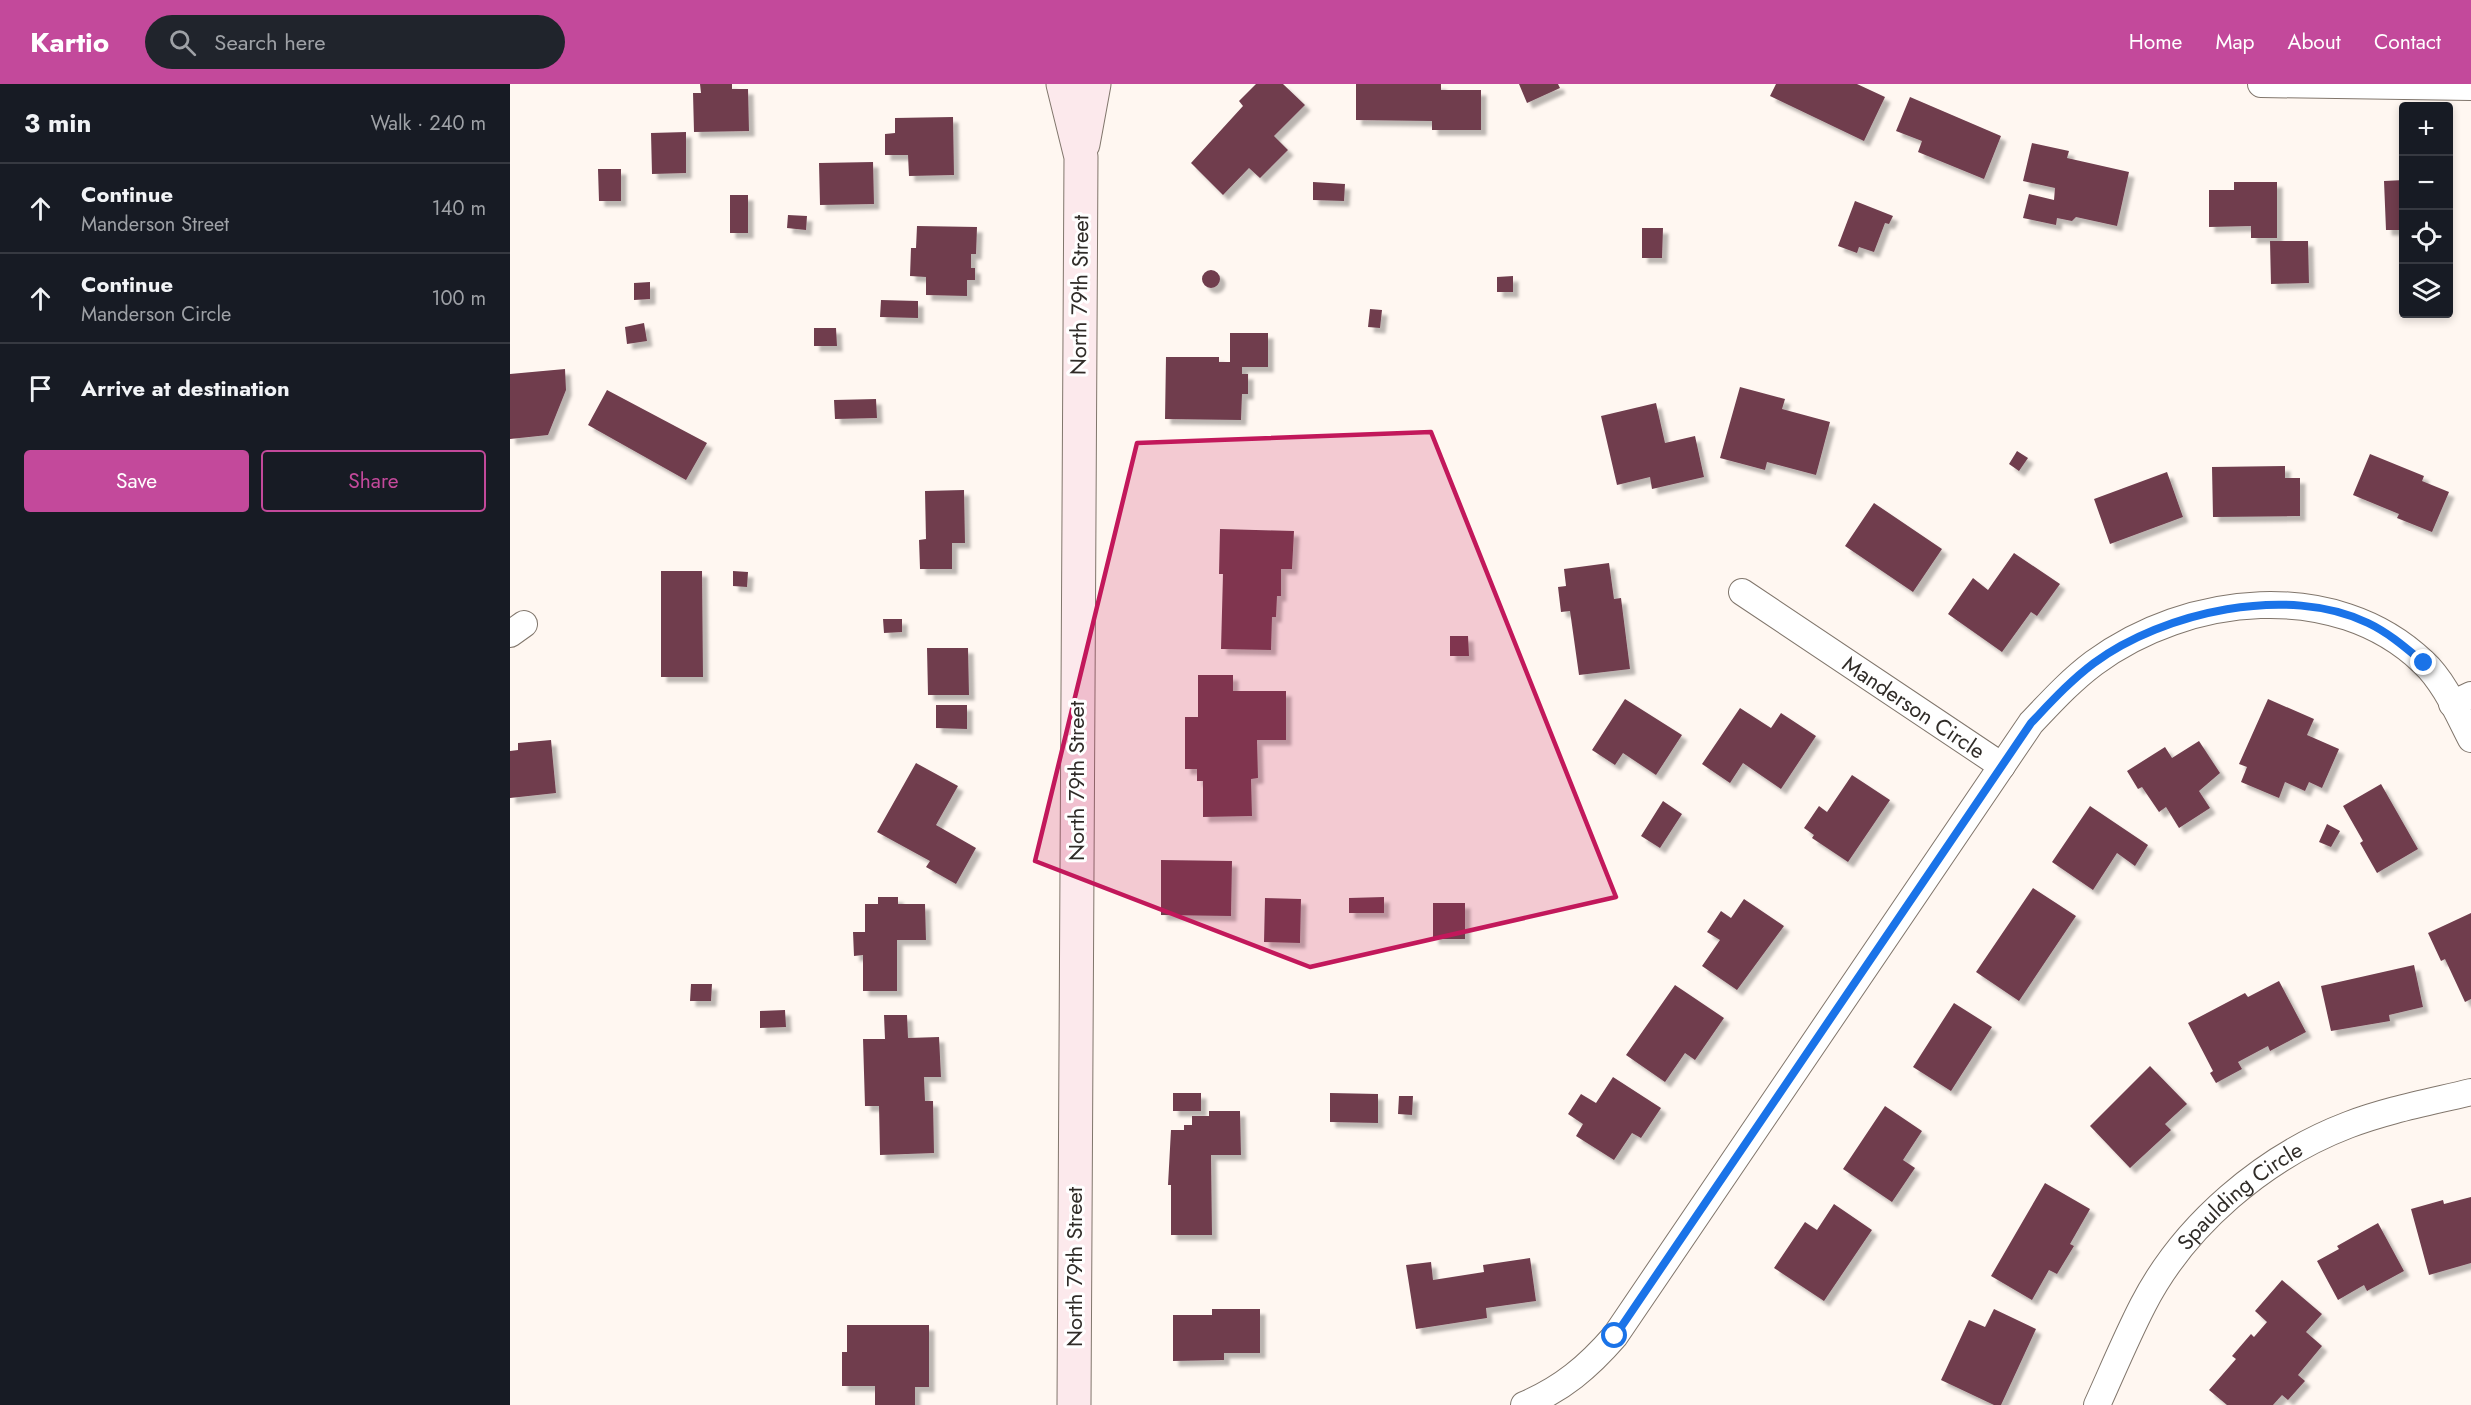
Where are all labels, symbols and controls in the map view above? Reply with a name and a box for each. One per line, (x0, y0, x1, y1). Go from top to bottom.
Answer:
search box (145, 15, 565, 69)
text: Kartio (30, 22, 109, 63)
icon: search (166, 26, 199, 59)
text: Search here (214, 26, 326, 58)
text: Home (2129, 27, 2182, 57)
text: Map (2215, 27, 2255, 57)
text: About (2288, 27, 2341, 57)
text: Contact (2374, 27, 2441, 57)
map controls (2399, 102, 2453, 318)
button: + (2399, 102, 2453, 156)
text: 3 min (24, 104, 91, 142)
text: Walk · 240 m (371, 109, 486, 138)
button: − (2399, 156, 2453, 210)
text: Continue (81, 178, 173, 210)
icon: ahead (24, 192, 57, 225)
text: 140 m (432, 194, 486, 223)
text: Manderson Street (81, 210, 229, 239)
button: locate (2399, 210, 2453, 264)
street label: North 79th Street (1062, 214, 1096, 375)
button: layers (2399, 264, 2453, 318)
text: Continue (81, 268, 173, 300)
icon: ahead (24, 282, 57, 315)
text: 100 m (431, 284, 486, 313)
text: Manderson Circle (81, 300, 231, 329)
icon: arrive (24, 372, 57, 405)
text: Arrive at destination (81, 372, 290, 404)
button: Save (24, 450, 249, 512)
button: Share (261, 450, 486, 512)
street label: Manderson Circle (1836, 648, 1992, 766)
route end (2410, 649, 2436, 675)
street label: North 79th Street (1060, 700, 1092, 861)
street label: Spaulding Circle (2169, 1133, 2308, 1257)
street label: North 79th Street (1058, 1186, 1090, 1347)
route start (1601, 1322, 1627, 1348)

